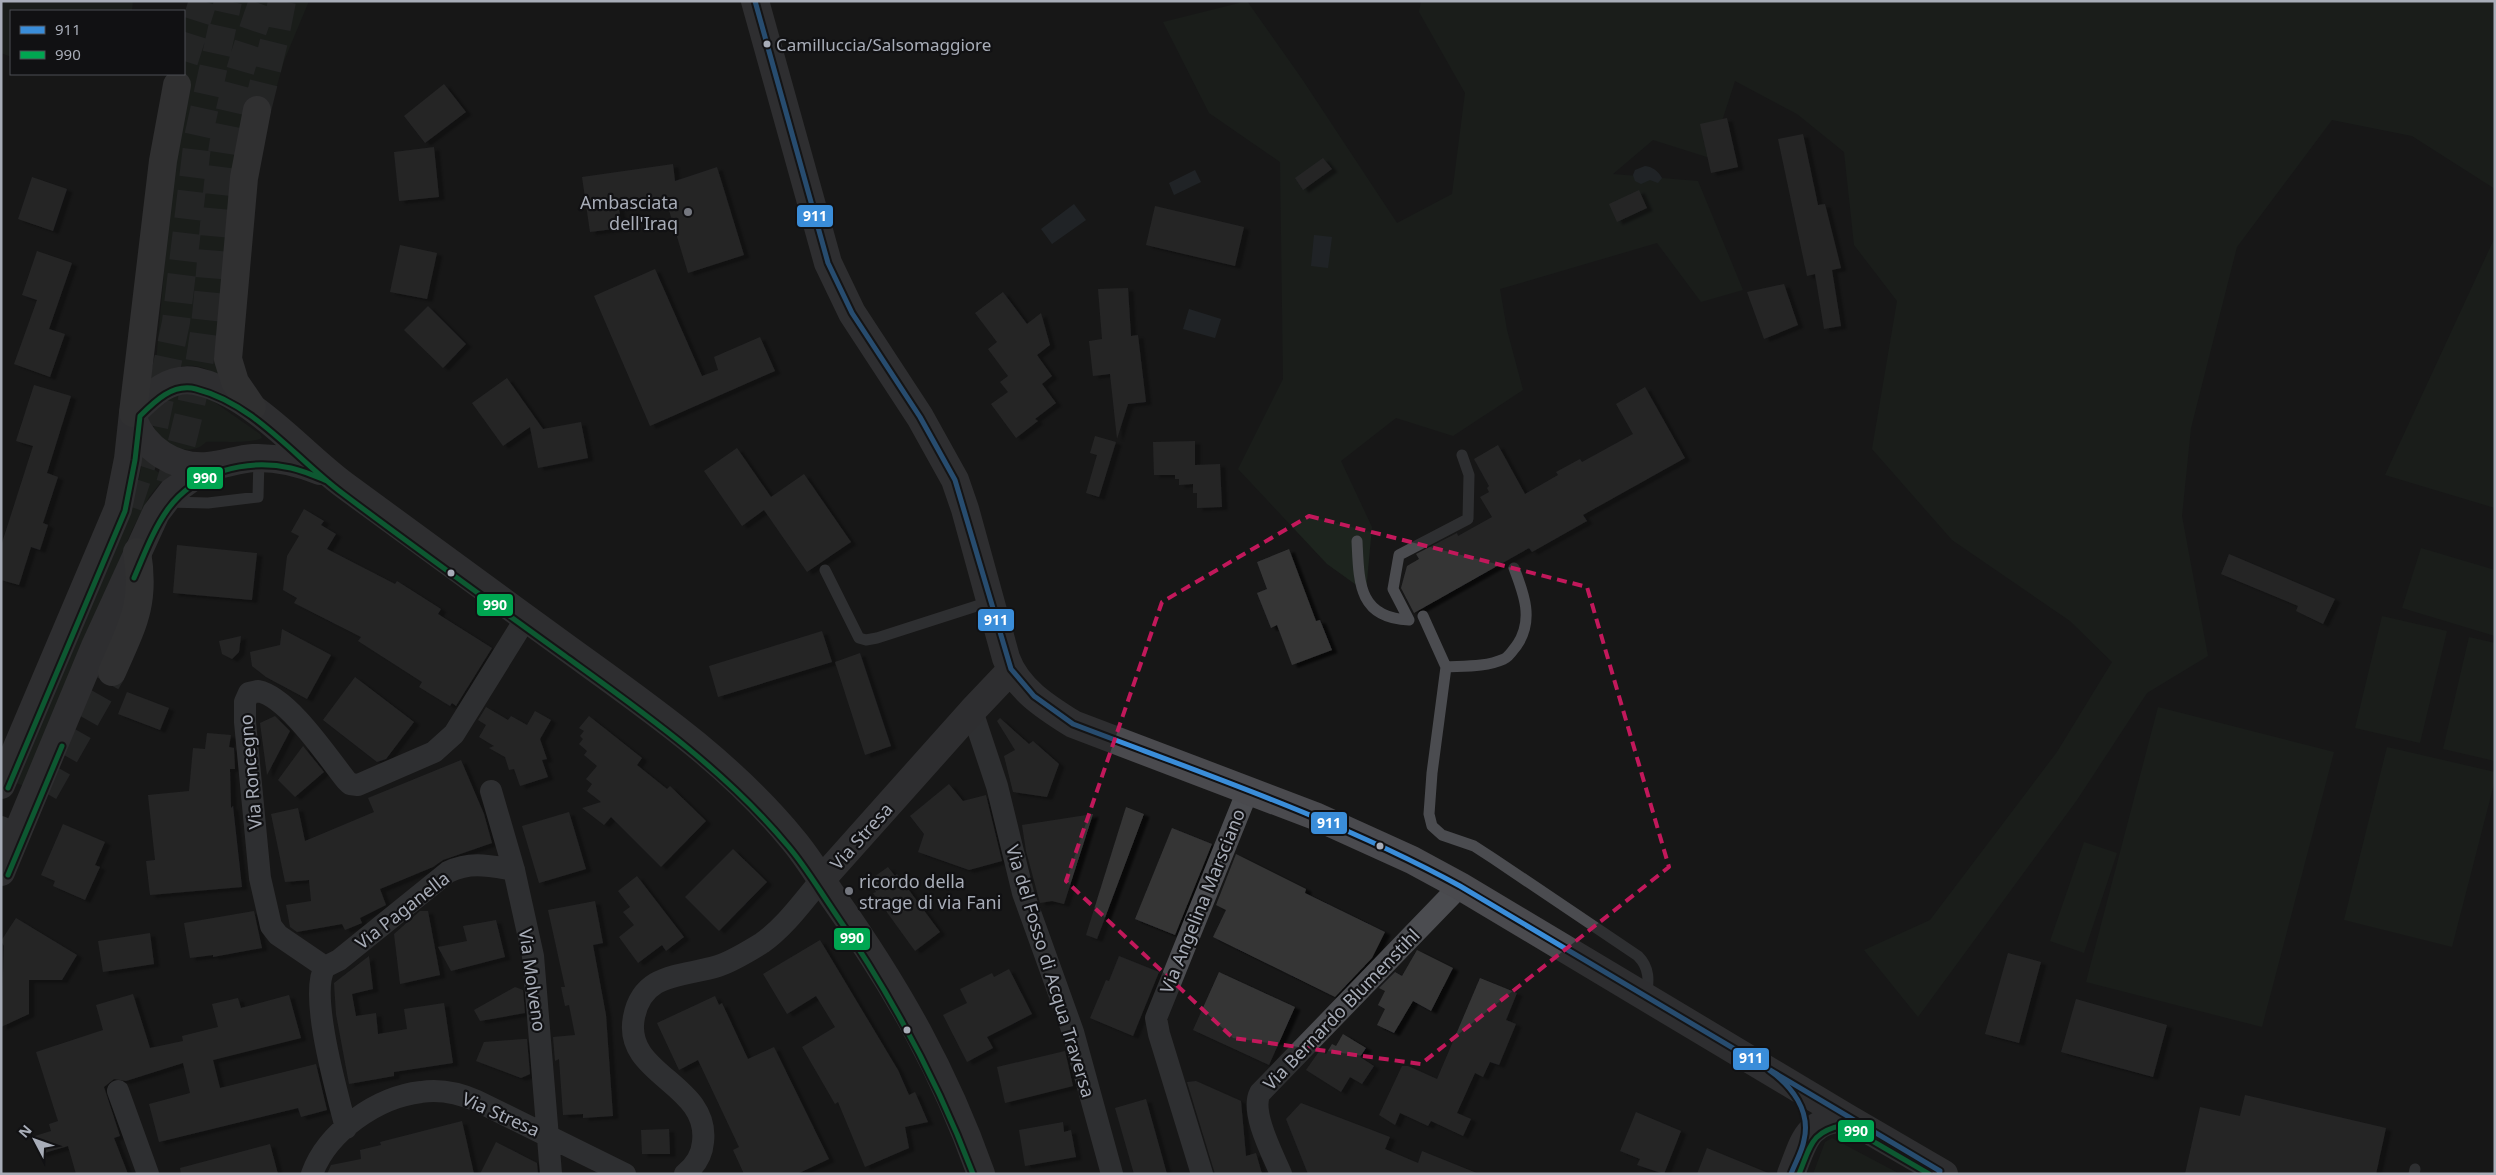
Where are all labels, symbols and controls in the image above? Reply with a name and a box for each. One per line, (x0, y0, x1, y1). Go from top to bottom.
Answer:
legend (10, 10, 185, 75)
text: 911 (55, 19, 81, 39)
place label: Camilluccia/Salsomaggiore (776, 33, 991, 56)
marker: Camilluccia/Salsomaggiore (762, 39, 772, 49)
text: 990 (55, 44, 81, 64)
place label: Ambasciata dell'Iraq (580, 190, 678, 235)
line badge: 911 (796, 204, 834, 228)
marker: Ambasciata dell'Iraq (682, 206, 694, 218)
text: 911 (803, 206, 827, 225)
line badge: 990 (186, 466, 224, 490)
text: 990 (193, 468, 217, 487)
unlabelled marker (446, 568, 456, 578)
line badge: 990 (476, 593, 514, 617)
text: 990 (483, 595, 507, 614)
line badge: 911 (977, 608, 1015, 632)
text: 911 (984, 610, 1008, 629)
street label: Via Roncegno (233, 714, 267, 830)
street label: Via Stresa (824, 797, 898, 875)
street label: Via Angelina Marsciano (1154, 805, 1250, 997)
line badge: 911 (1310, 811, 1348, 835)
text: 911 (1317, 813, 1341, 832)
unlabelled marker (1375, 841, 1385, 851)
street label: Via del Fosso di Acqua Traversa (1001, 842, 1101, 1100)
street label: Via Paganella (350, 866, 454, 954)
place label: ricordo della strage di via Fani (859, 869, 1001, 914)
marker: ricordo della strage di via Fani (843, 885, 855, 897)
street label: Via Bernardo Blumenstihl (1257, 923, 1425, 1095)
street label: Via Molveno (514, 927, 552, 1033)
line badge: 990 (833, 927, 871, 951)
text: 990 (840, 928, 864, 947)
unlabelled marker (902, 1025, 912, 1035)
line badge: 911 (1732, 1047, 1770, 1071)
text: 911 (1739, 1048, 1763, 1067)
street label: Via Stresa (458, 1086, 544, 1142)
north arrow (10, 1115, 60, 1165)
line badge: 990 (1837, 1119, 1875, 1143)
text: N (14, 1121, 36, 1142)
text: 990 (1844, 1121, 1868, 1140)

